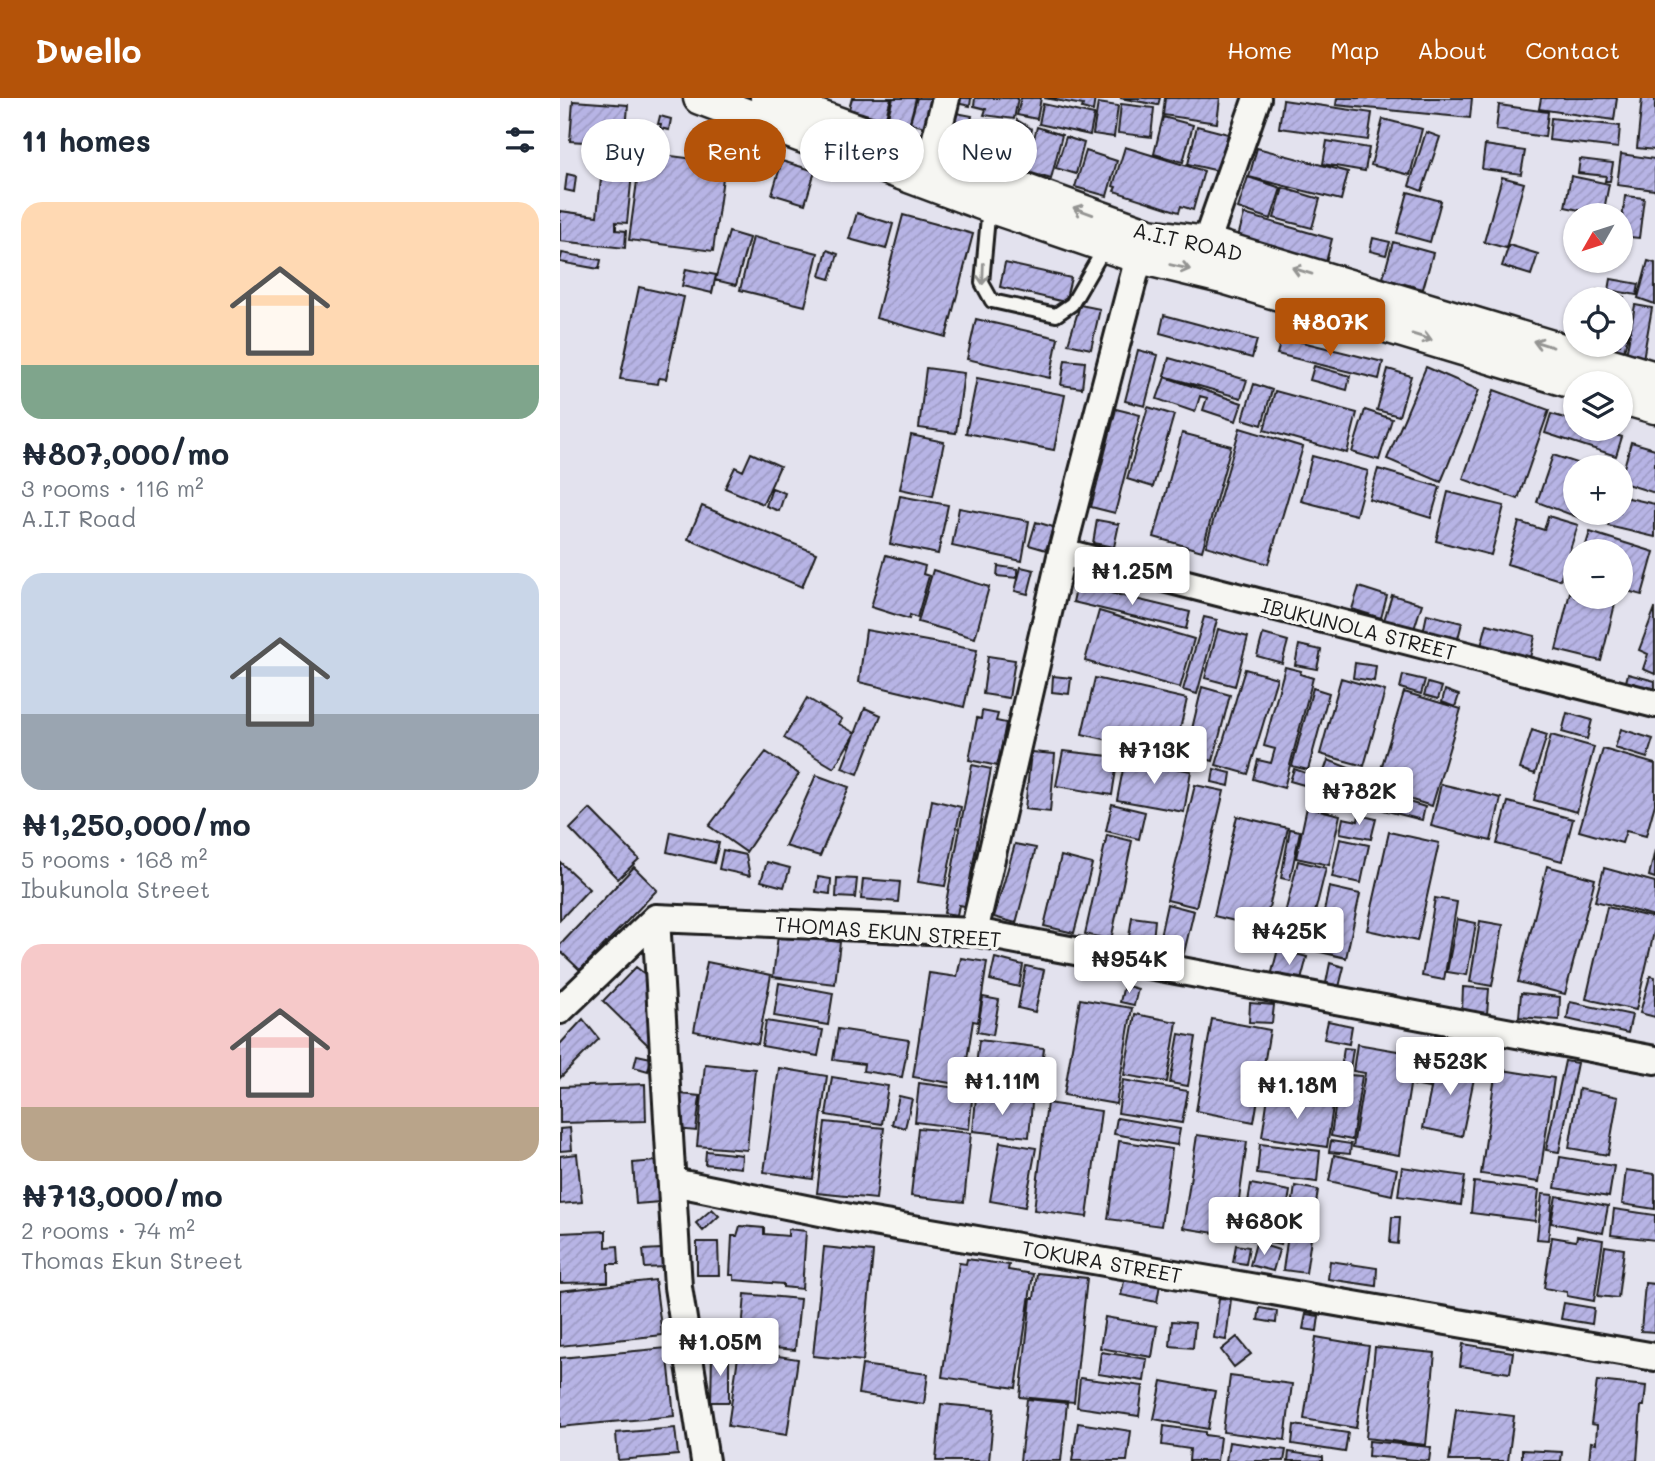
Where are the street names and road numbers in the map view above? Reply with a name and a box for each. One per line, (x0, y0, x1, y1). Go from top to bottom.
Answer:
street label: A.I.T ROAD (1131, 215, 1245, 267)
street label: IBUKUNOLA STREET (1259, 591, 1459, 665)
street label: THOMAS EKUN STREET (774, 910, 1002, 952)
street label: TOKURA STREET (1020, 1234, 1184, 1288)

